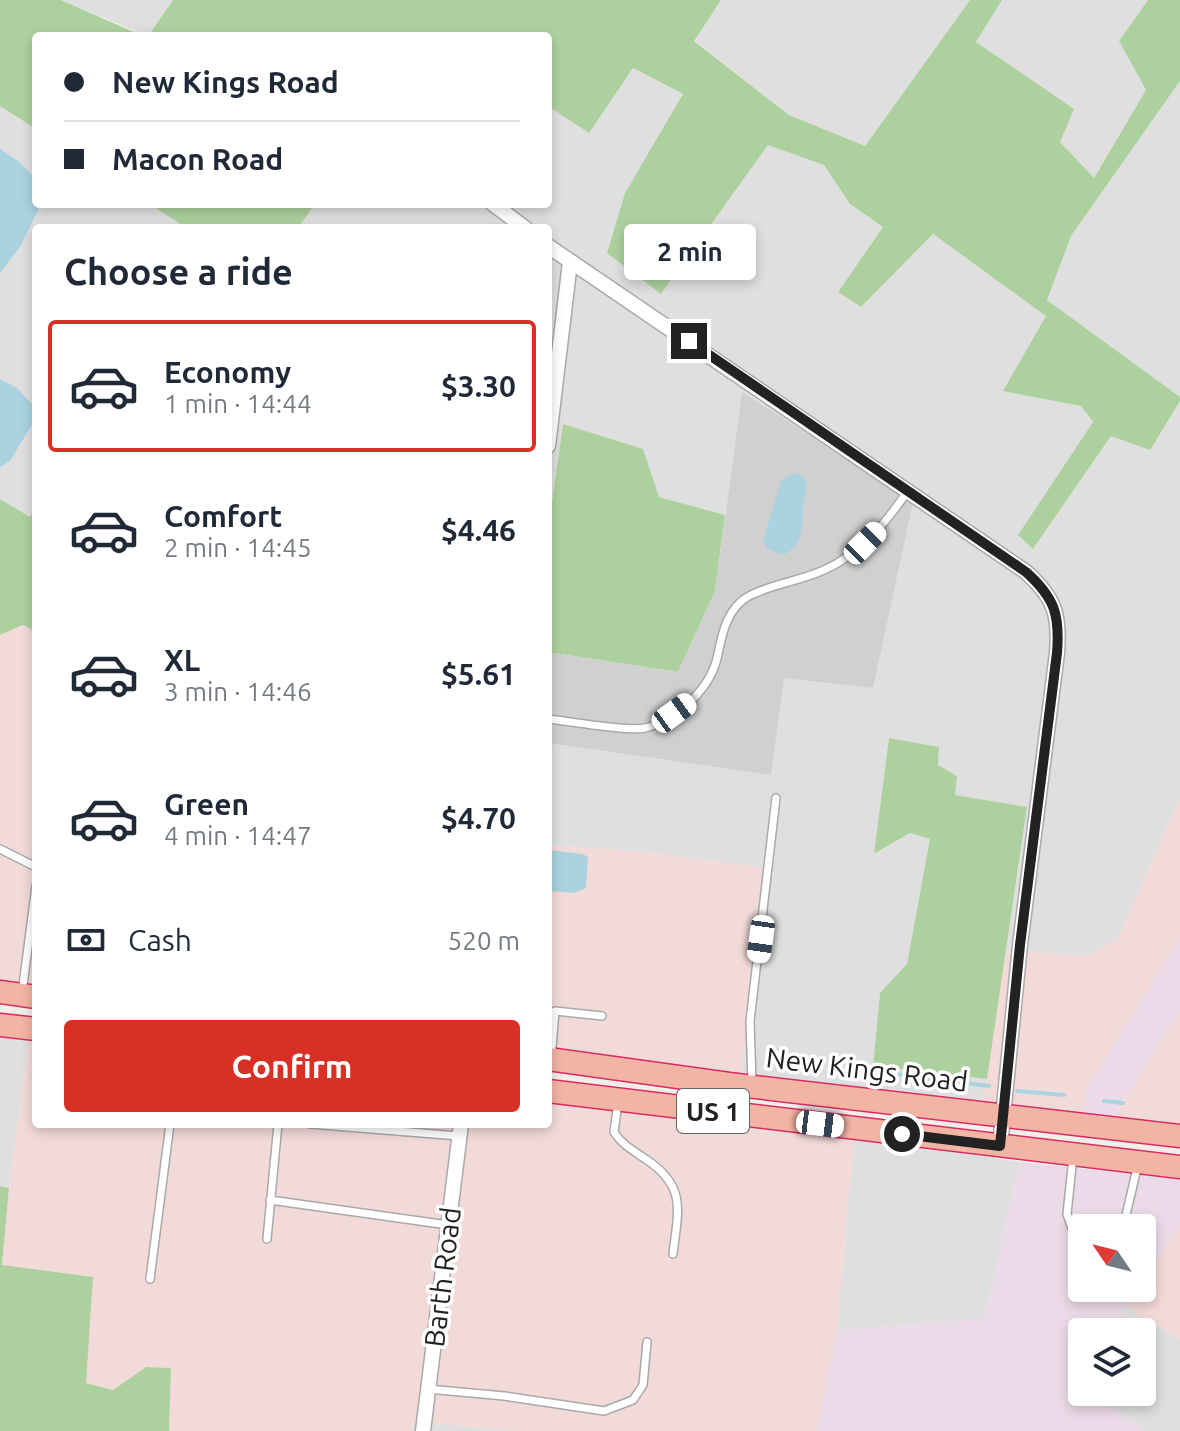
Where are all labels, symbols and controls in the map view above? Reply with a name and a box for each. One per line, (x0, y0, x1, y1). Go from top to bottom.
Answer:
text: New Kings Road (112, 65, 339, 99)
text: Macon Road (112, 142, 283, 176)
callout: 2 min (623, 225, 755, 281)
text: 2 min (657, 237, 723, 266)
text: Choose a ride (64, 251, 293, 292)
route end (671, 323, 707, 359)
icon: car (68, 350, 140, 422)
text: Economy (164, 355, 291, 389)
text: $3.30 (441, 369, 516, 403)
text: 1 min · 14:44 (164, 389, 312, 418)
icon: car (68, 494, 140, 566)
text: Comfort (164, 499, 282, 533)
text: $4.46 (441, 513, 516, 547)
car (840, 518, 890, 568)
text: 2 min · 14:45 (164, 533, 312, 562)
icon: car (68, 638, 140, 710)
text: XL (164, 643, 200, 677)
text: $5.61 (441, 657, 516, 691)
text: 3 min · 14:46 (164, 677, 312, 706)
car (648, 689, 700, 737)
icon: car (68, 782, 140, 854)
text: Green (164, 787, 249, 821)
text: $4.70 (441, 801, 516, 835)
text: 4 min · 14:47 (164, 821, 312, 850)
car (746, 914, 776, 964)
icon: cash (64, 918, 108, 962)
text: Cash (128, 923, 192, 957)
text: 520 m (448, 926, 520, 955)
button: Confirm (64, 1020, 520, 1112)
street label: New Kings Road (764, 1041, 970, 1097)
road number: US 1 (677, 1089, 749, 1133)
car (795, 1109, 845, 1139)
route start (884, 1116, 920, 1152)
street label: Barth Road (418, 1205, 466, 1349)
north arrow (1068, 1214, 1156, 1302)
map controls (1068, 1214, 1156, 1406)
button: layers (1068, 1318, 1156, 1406)

